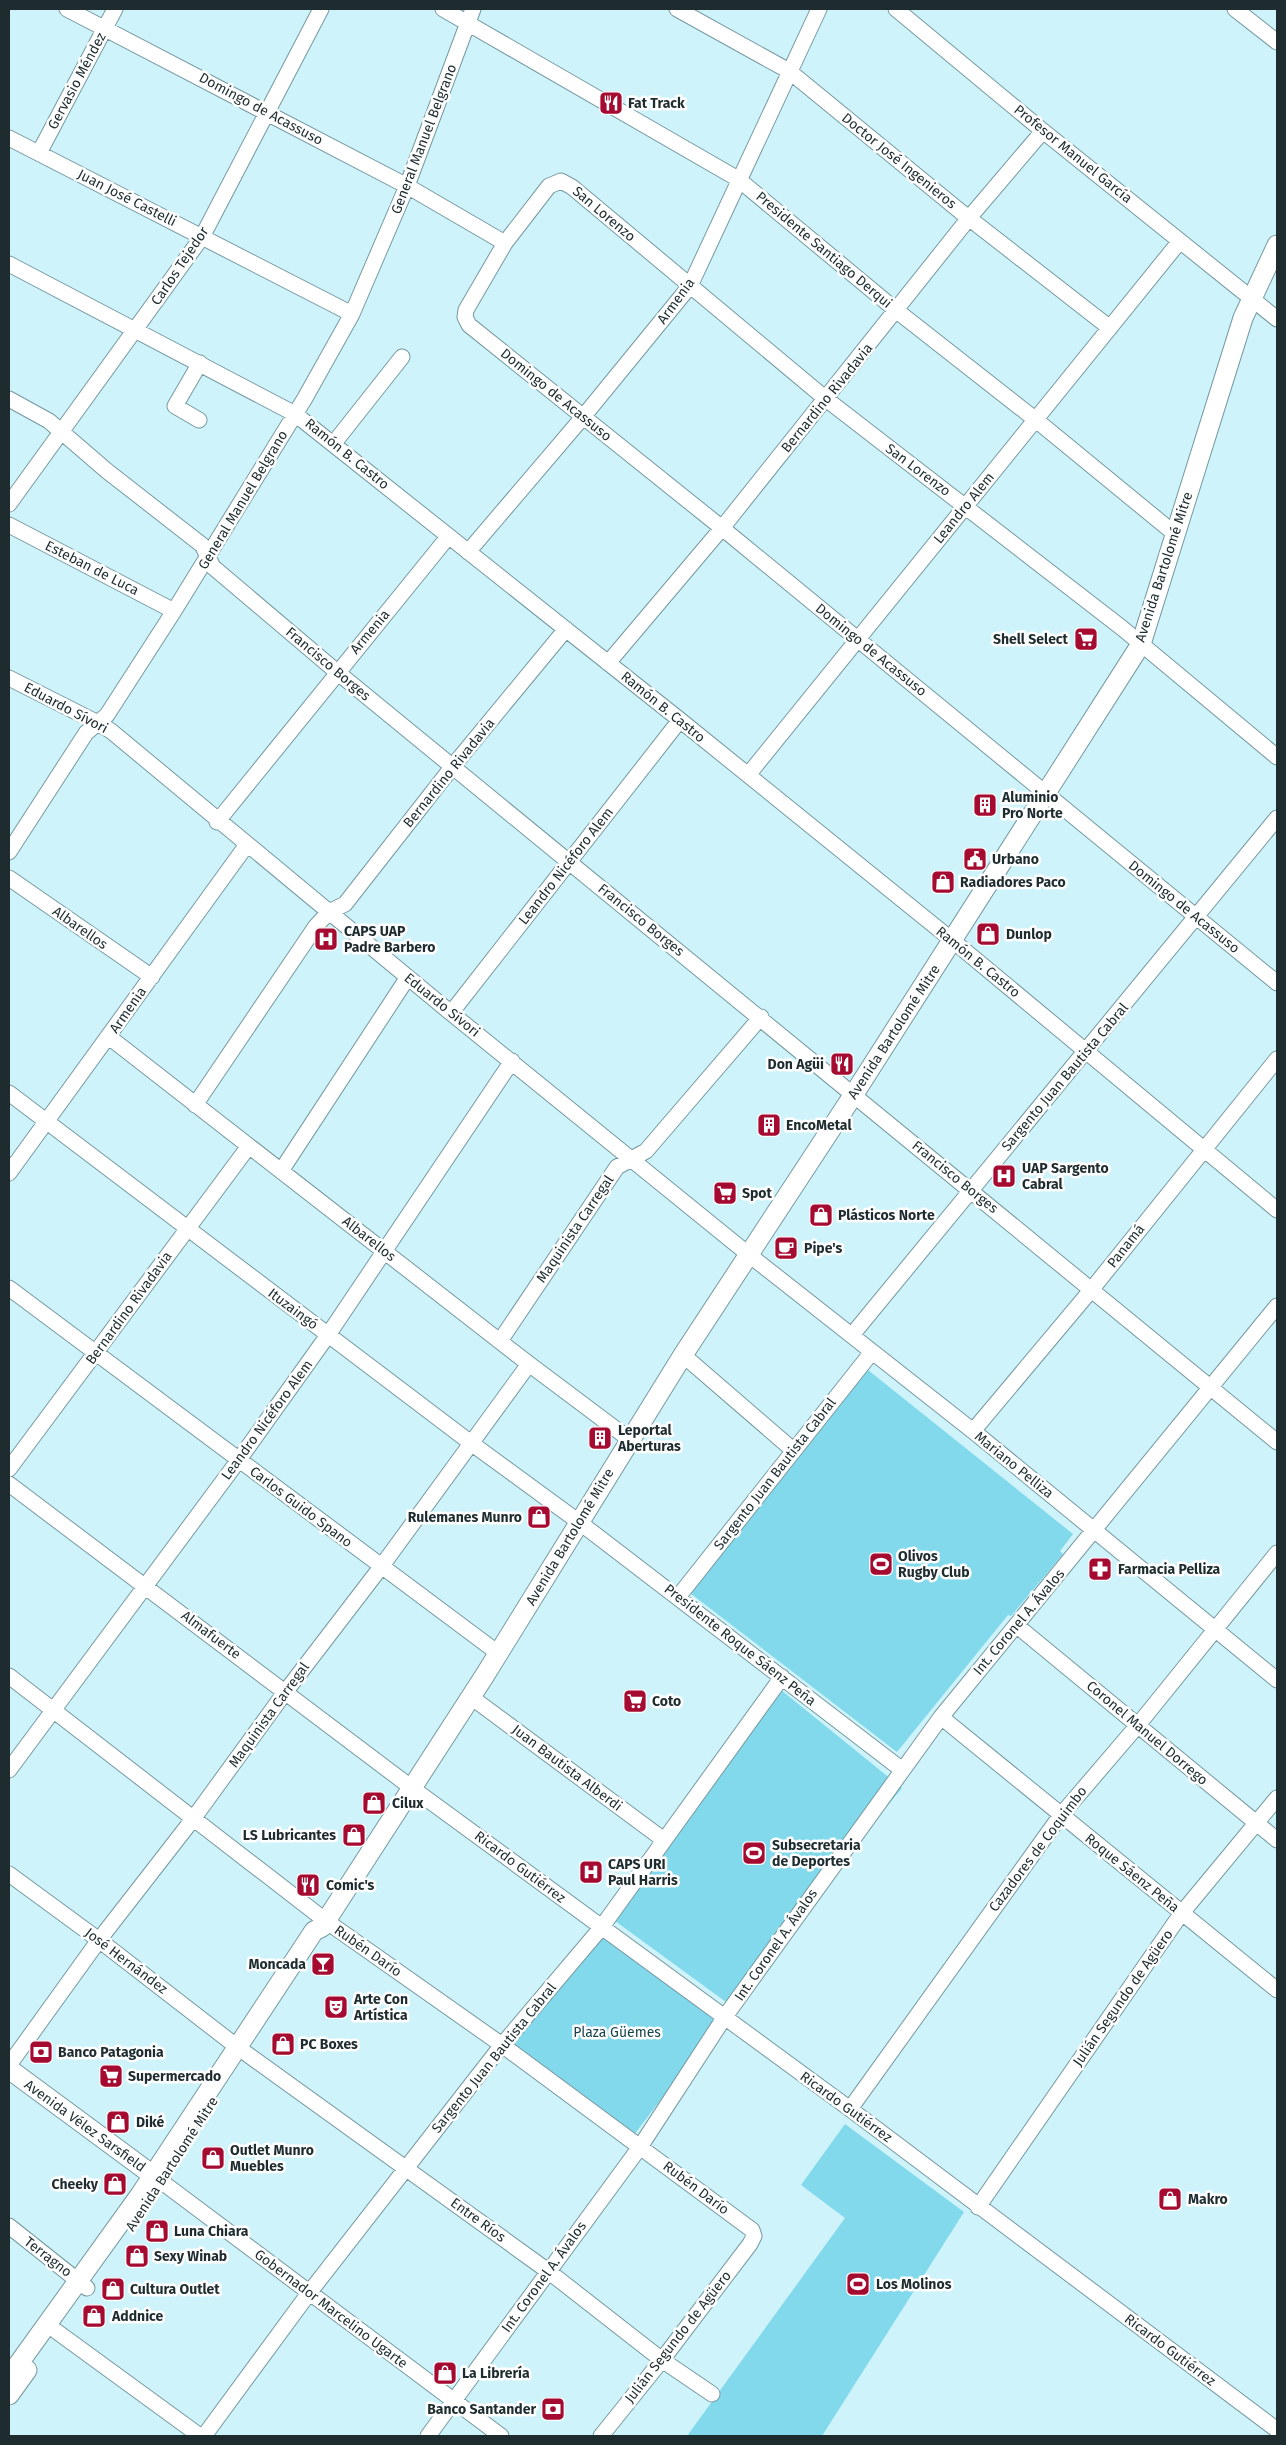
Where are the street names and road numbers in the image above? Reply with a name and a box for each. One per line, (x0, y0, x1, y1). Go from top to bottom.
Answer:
street label: Gervasio Méndez (44, 30, 110, 132)
street label: General Manuel Belgrano (388, 62, 460, 216)
street label: Domingo de Acassuso (196, 69, 326, 149)
street label: Profesor Manuel García (1011, 101, 1135, 207)
street label: Doctor José Ingenieros (838, 109, 960, 213)
street label: Juan José Castelli (75, 166, 179, 230)
street label: San Lorenzo (569, 183, 639, 245)
street label: Presidente Santiago Derqui (753, 188, 895, 312)
street label: Carlos Tejedor (148, 223, 213, 308)
street label: Armenia (654, 275, 698, 327)
street label: Bernardino Rivadavia (778, 340, 876, 456)
street label: Domingo de Acassuso (497, 345, 615, 445)
street label: Ramón B. Castro (301, 415, 393, 493)
street label: General Manuel Belgrano (195, 427, 291, 573)
street label: San Lorenzo (882, 440, 954, 500)
street label: Leandro Alem (930, 469, 998, 547)
street label: Avenida Bartolomé Mitre (1132, 490, 1196, 644)
street label: Esteban de Luca (42, 537, 142, 599)
street label: Domingo de Acassuso (812, 600, 930, 700)
street label: Armenia (347, 606, 393, 658)
street label: Francisco Borges (282, 624, 374, 705)
street label: Ramón B. Castro (617, 668, 709, 746)
street label: Eduardo Sívori (21, 679, 111, 737)
street label: Bernardino Rivadavia (400, 715, 498, 831)
street label: Leandro Nicéforo Alem (515, 804, 617, 928)
street label: Domingo de Acassuso (1125, 857, 1243, 957)
street label: Francisco Borges (595, 880, 688, 960)
street label: Albarellos (49, 903, 111, 953)
street label: Ramón B. Castro (932, 923, 1024, 1001)
street label: Avenida Bartolomé Mitre (844, 962, 944, 1102)
street label: Eduardo Sívori (401, 969, 483, 1041)
street label: Armenia (106, 983, 150, 1037)
street label: Sargento Juan Bautista Cabral (998, 999, 1132, 1155)
street label: Francisco Borges (909, 1137, 1002, 1217)
street label: Maquinista Carregal (533, 1172, 617, 1286)
street label: Albarellos (339, 1213, 400, 1265)
street label: Panamá (1104, 1221, 1148, 1271)
street label: Bernardino Rivadavia (82, 1248, 176, 1368)
street label: Ituzaingó (265, 1285, 321, 1333)
street label: Leandro Nicéforo Alem (218, 1357, 316, 1483)
street label: Sargento Juan Bautista Cabral (710, 1395, 840, 1553)
street label: Mariano Pelliza (971, 1428, 1057, 1502)
street label: Carlos Guido Spano (246, 1463, 356, 1551)
street label: Avenida Bartolomé Mitre (522, 1465, 618, 1609)
street label: Int. Coronel A. Ávalos (969, 1565, 1069, 1678)
street label: Presidente Roque Sáenz Peña (661, 1581, 819, 1709)
street label: Almafuerte (178, 1607, 244, 1663)
street label: Maquinista Carregal (225, 1659, 313, 1771)
street label: Coronel Manuel Dorrego (1083, 1677, 1211, 1789)
street label: Juan Bautista Alberdi (509, 1721, 625, 1815)
street label: Cazadores de Coquimbo (985, 1783, 1091, 1915)
street label: Ricardo Gutiérrez (471, 1827, 569, 1907)
street label: Roque Sáenz Peña (1081, 1830, 1183, 1916)
street label: Int. Coronel A. Ávalos (730, 1885, 821, 2004)
street label: Rubén Darío (331, 1922, 405, 1980)
street label: José Hernández (81, 1924, 171, 1998)
street label: Julián Segundo de Agüero (1069, 1926, 1177, 2070)
street label: Sargento Juan Bautista Cabral (428, 1980, 560, 2136)
street label: Ricardo Gutiérrez (797, 2068, 895, 2146)
street label: Avenida Vélez Sarsfield (21, 2076, 149, 2176)
street label: Avenida Bartolomé Mitre (122, 2094, 222, 2234)
street label: Rubén Darío (660, 2158, 732, 2218)
street label: Entre Ríos (447, 2194, 509, 2246)
street label: Int. Coronel A. Ávalos (497, 2217, 590, 2336)
street label: Terragno (21, 2233, 75, 2281)
street label: Gobernador Marcelino Ugarte (251, 2246, 411, 2372)
street label: Julián Segundo de Agüero (621, 2268, 735, 2406)
street label: Ricardo Gutiérrez (1121, 2310, 1219, 2390)

